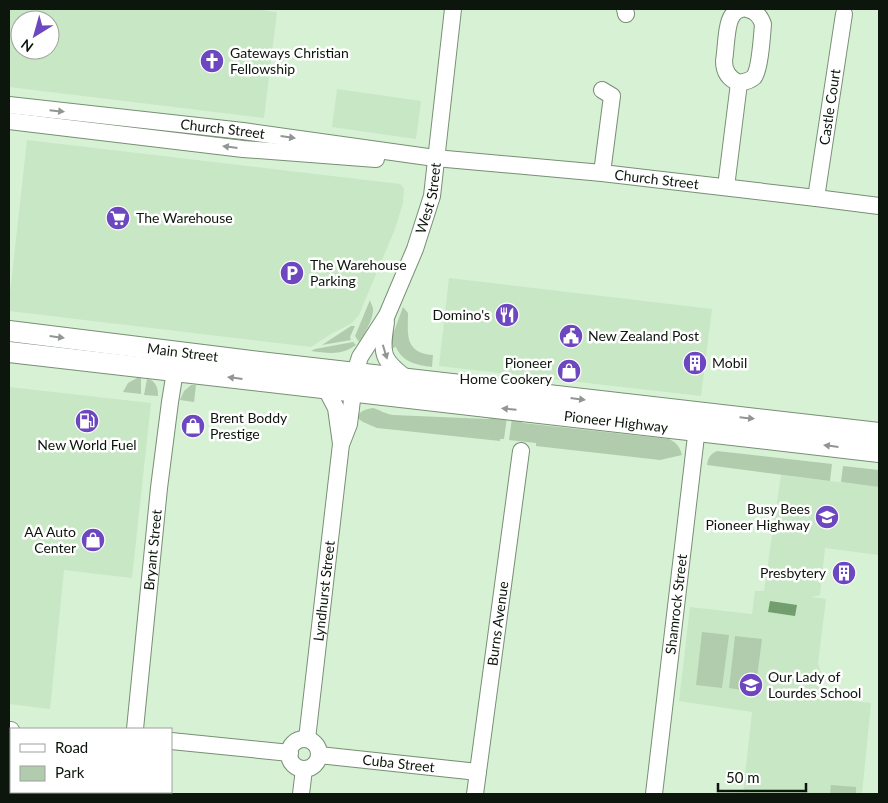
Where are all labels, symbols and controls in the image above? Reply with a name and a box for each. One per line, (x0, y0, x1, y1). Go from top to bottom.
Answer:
north arrow (10, 10, 60, 60)
text: N (17, 36, 36, 56)
place label: Gateways Christian Fellowship (230, 44, 349, 77)
church icon: Gateways Christian Fellowship (199, 48, 225, 74)
street label: Castle Court (815, 68, 844, 146)
one-way arrow (50, 107, 66, 115)
street label: Church Street (180, 115, 266, 142)
one-way arrow (280, 133, 296, 141)
one-way arrow (221, 143, 237, 151)
street label: West Street (411, 162, 444, 236)
street label: Church Street (614, 166, 700, 192)
supermarket icon: The Warehouse (105, 205, 131, 231)
place label: The Warehouse (136, 209, 233, 226)
place label: The Warehouse Parking (310, 256, 407, 289)
parking icon: The Warehouse Parking (279, 260, 305, 286)
restaurant icon: Domino's (494, 302, 520, 328)
place label: Domino's (432, 306, 490, 323)
public building icon: New Zealand Post (558, 323, 584, 349)
place label: New Zealand Post (588, 327, 699, 344)
one-way arrow (49, 333, 65, 341)
street label: Main Street (146, 339, 219, 365)
one-way arrow (382, 345, 390, 360)
building icon: Mobil (682, 350, 708, 376)
place label: Pioneer Home Cookery (460, 354, 553, 387)
place label: Mobil (712, 354, 747, 371)
shop icon: Pioneer Home Cookery (556, 358, 582, 384)
one-way arrow (227, 374, 243, 382)
one-way arrow (570, 395, 586, 403)
one-way arrow (501, 405, 517, 413)
street label: Pioneer Highway (563, 407, 670, 436)
fuel station icon: New World Fuel (74, 408, 100, 434)
place label: Brent Boddy Prestige (210, 409, 288, 442)
shop icon: Brent Boddy Prestige (180, 413, 206, 439)
one-way arrow (740, 415, 756, 423)
place label: New World Fuel (37, 436, 137, 453)
one-way arrow (823, 442, 839, 450)
place label: Busy Bees Pioneer Highway (705, 500, 811, 533)
school or university icon: Busy Bees Pioneer Highway (814, 504, 840, 530)
street label: Bryant Street (140, 509, 165, 591)
place label: AA Auto Center (24, 523, 76, 556)
shop icon: AA Auto Center (80, 527, 106, 553)
street label: Lyndhurst Street (309, 540, 338, 642)
street label: Shamrock Street (661, 553, 690, 655)
building icon: Presbytery (831, 560, 857, 586)
place label: Presbytery (760, 564, 827, 581)
street label: Burns Avenue (483, 580, 511, 667)
place label: Our Lady of Lourdes School (768, 668, 861, 701)
school or university icon: Our Lady of Lourdes School (738, 672, 764, 698)
legend (10, 728, 172, 793)
text: Road (55, 738, 88, 756)
street label: Cuba Street (362, 751, 435, 775)
scale bar (718, 760, 806, 792)
text: Park (55, 763, 85, 781)
text: 50 m (726, 768, 760, 786)

